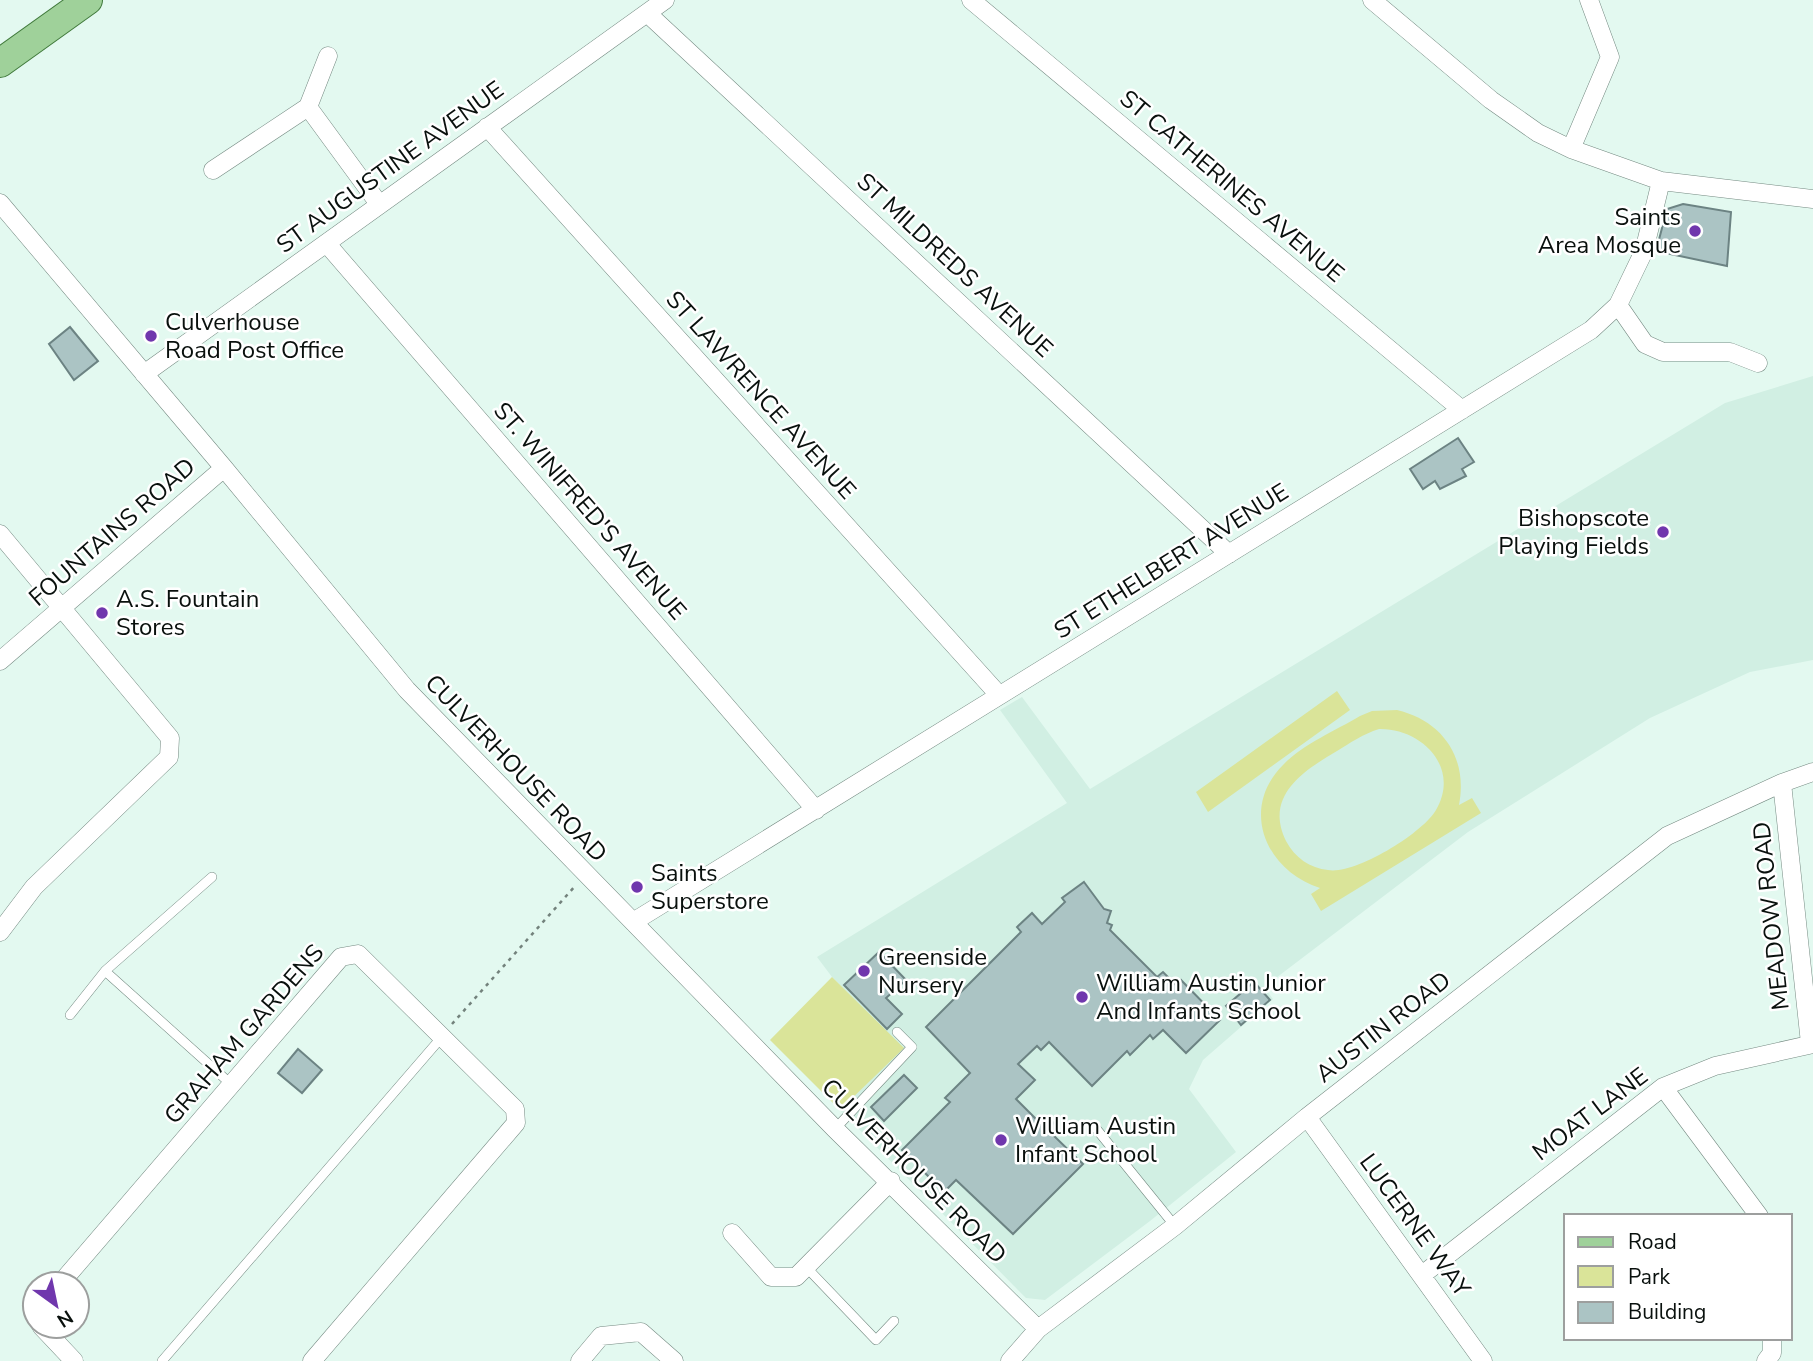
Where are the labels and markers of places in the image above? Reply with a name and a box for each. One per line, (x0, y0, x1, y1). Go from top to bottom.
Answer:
place label: Saints Area Mosque (1538, 201, 1681, 261)
marker: Saints Area Mosque (1687, 223, 1703, 239)
place label: Culverhouse Road Post Office (165, 306, 344, 366)
marker: Culverhouse Road Post Office (143, 328, 159, 344)
place label: Bishopscote Playing Fields (1498, 502, 1649, 562)
marker: Bishopscote Playing Fields (1655, 524, 1671, 540)
place label: A.S. Fountain Stores (116, 583, 259, 643)
marker: A.S. Fountain Stores (94, 605, 110, 621)
place label: Saints Superstore (651, 857, 769, 917)
marker: Saints Superstore (629, 879, 645, 895)
place label: Greenside Nursery (878, 941, 987, 1001)
marker: Greenside Nursery (856, 963, 872, 979)
place label: William Austin Junior And Infants School (1096, 967, 1326, 1027)
marker: William Austin Junior And Infants School (1074, 989, 1090, 1005)
place label: William Austin Infant School (1015, 1110, 1176, 1170)
marker: William Austin Infant School (993, 1132, 1009, 1148)

